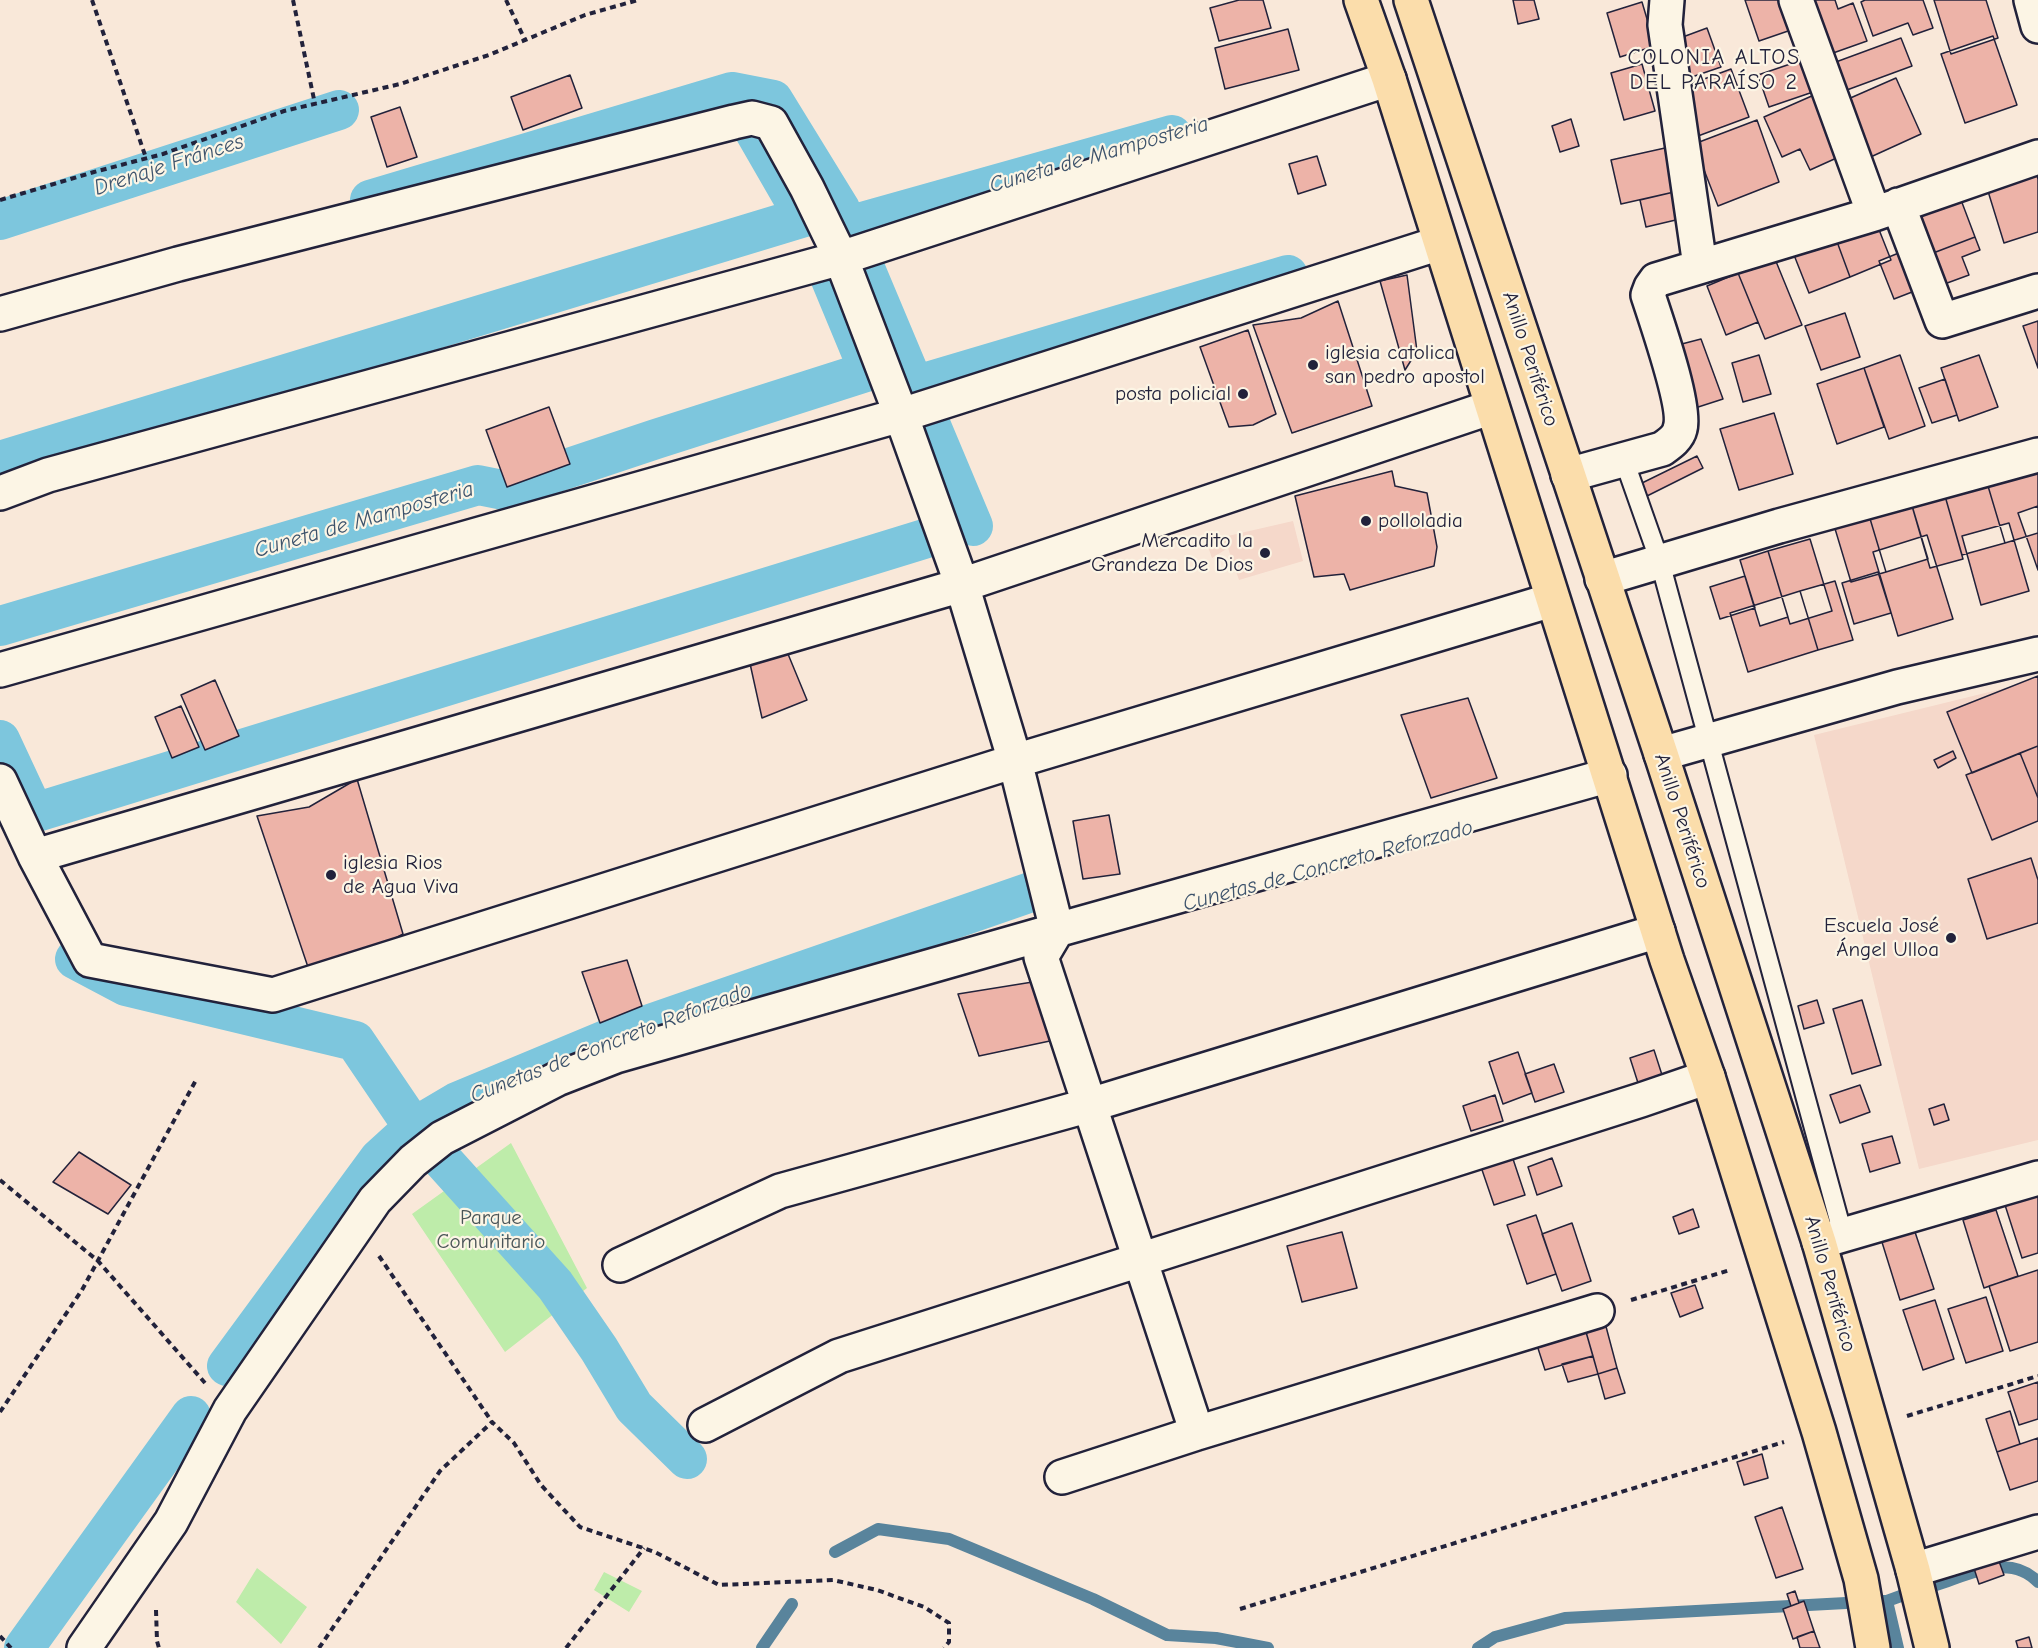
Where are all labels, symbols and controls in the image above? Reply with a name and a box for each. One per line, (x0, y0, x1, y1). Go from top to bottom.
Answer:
district label: COLONIA ALTOS DEL PARAÍSO 2 (1627, 45, 1801, 96)
water label: Cuneta de Mamposteria (986, 111, 1212, 199)
water label: Drenaje Fránces (91, 128, 247, 202)
street label: Anillo Periférico (1496, 288, 1564, 430)
place label: iglesia catolica san pedro apostol (1325, 340, 1485, 390)
marker: iglesia catolica san pedro apostol (1306, 358, 1320, 372)
place label: posta policial (1115, 381, 1231, 407)
marker: posta policial (1236, 387, 1250, 401)
water label: Cuneta de Mamposteria (251, 476, 477, 564)
place label: polloladia (1378, 508, 1463, 534)
marker: polloladia (1359, 514, 1373, 528)
place label: Mercadito la Grandeza De Dios (1091, 528, 1253, 578)
marker: Mercadito la Grandeza De Dios (1258, 546, 1272, 560)
street label: Anillo Periférico (1648, 750, 1716, 892)
water label: Cunetas de Concreto Reforzado (1180, 815, 1476, 917)
place label: iglesia Rios de Agua Viva (343, 850, 459, 900)
marker: iglesia Rios de Agua Viva (324, 868, 338, 882)
place label: Escuela José Ángel Ulloa (1824, 913, 1939, 963)
marker: Escuela José Ángel Ulloa (1944, 931, 1958, 945)
water label: Cunetas de Concreto Reforzado (467, 977, 755, 1109)
park label: Parque Comunitario (437, 1205, 545, 1255)
street label: Anillo Periférico (1799, 1213, 1861, 1355)

